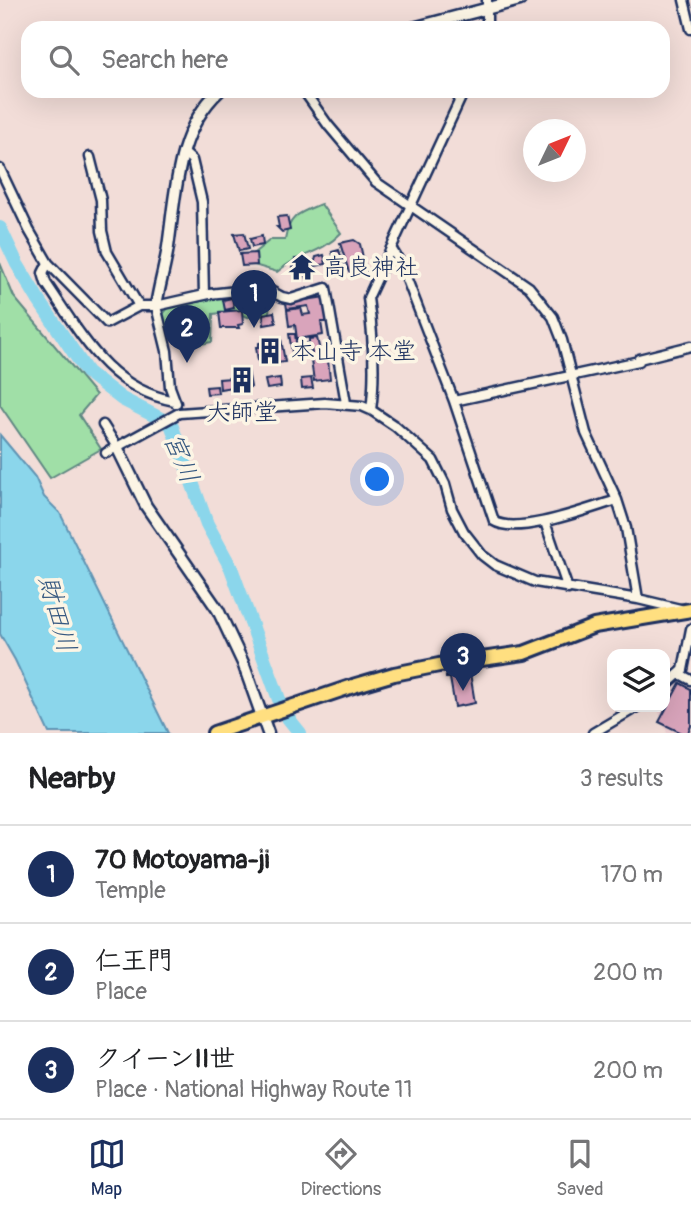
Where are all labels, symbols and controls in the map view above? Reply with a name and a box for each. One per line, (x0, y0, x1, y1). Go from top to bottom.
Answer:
search box (21, 21, 670, 98)
icon: search (45, 41, 83, 79)
text: Search here (101, 44, 228, 76)
north arrow (523, 119, 586, 182)
temple icon: 高良神社 (287, 252, 317, 282)
place label: 高良神社 (323, 253, 419, 282)
pin: 1 (231, 270, 277, 328)
pin: 2 (164, 305, 210, 363)
building icon: 本山寺 本堂 (255, 336, 285, 366)
place label: 本山寺 本堂 (291, 337, 416, 366)
building icon: 大師堂 (227, 365, 257, 395)
place label: 大師堂 (206, 398, 278, 427)
water label: 宮川 (156, 428, 206, 488)
your location (360, 462, 394, 496)
water label: 財田川 (31, 572, 83, 656)
pin: 3 (440, 633, 486, 691)
map controls (607, 649, 670, 712)
button: layers (607, 649, 670, 712)
text: Nearby (28, 760, 115, 797)
text: 3 results (580, 764, 663, 793)
text: 70 Motoyama-ji (95, 844, 269, 876)
text: 1 (47, 860, 56, 889)
text: 170 m (601, 860, 663, 889)
text: Temple (95, 876, 166, 905)
text: 仁王門 (95, 945, 173, 977)
text: 2 (45, 958, 57, 987)
text: 200 m (593, 958, 663, 987)
text: Place (95, 977, 147, 1006)
text: クイーンII世 (95, 1043, 235, 1075)
text: 3 (45, 1056, 57, 1085)
text: 200 m (593, 1056, 663, 1085)
text: Place · National Highway Route 11 (95, 1075, 413, 1104)
tab: Map (88, 1135, 126, 1201)
tab: Directions (301, 1135, 381, 1201)
tab: Saved (556, 1135, 603, 1201)

